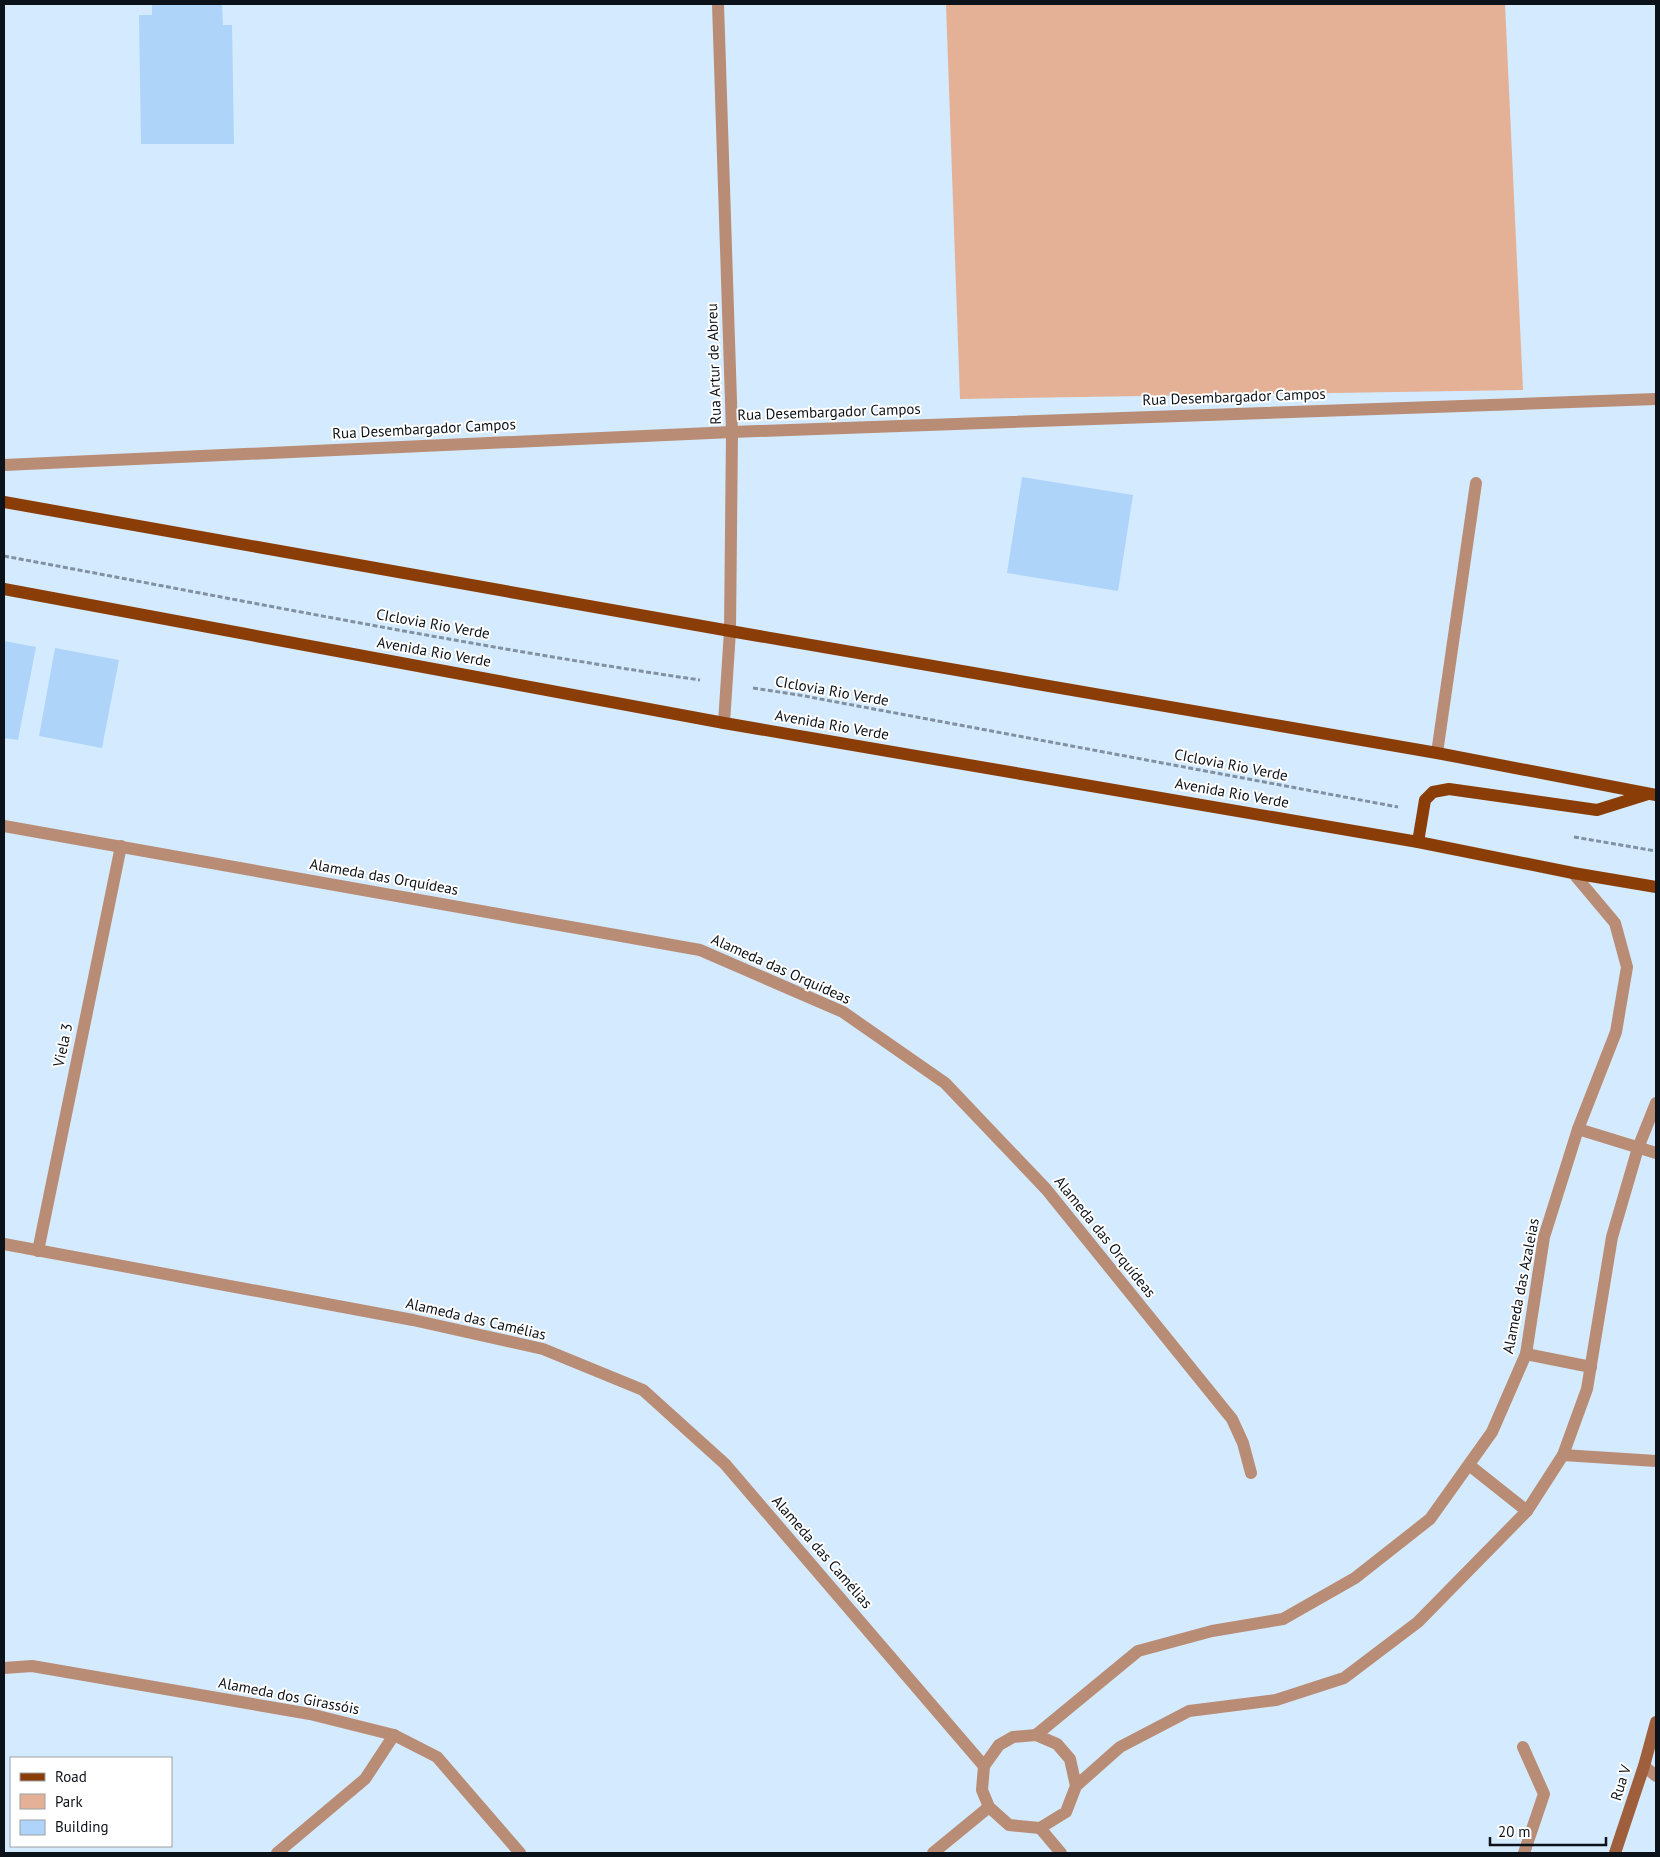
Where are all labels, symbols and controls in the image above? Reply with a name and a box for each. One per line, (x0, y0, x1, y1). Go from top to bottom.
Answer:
street label: Rua Artur de Abreu (702, 303, 725, 425)
street label: Rua Desembargador Campos (1142, 384, 1326, 409)
street label: Rua Desembargador Campos (737, 399, 921, 424)
street label: Rua Desembargador Campos (332, 414, 516, 443)
street label: CIclovia Rio Verde (375, 604, 491, 643)
street label: Avenida Rio Verde (376, 632, 493, 671)
street label: CIclovia Rio Verde (774, 671, 890, 710)
street label: Avenida Rio Verde (774, 705, 891, 744)
street label: CIclovia Rio Verde (1173, 744, 1289, 785)
street label: Avenida Rio Verde (1174, 773, 1291, 812)
street label: Alameda das Orquídeas (308, 854, 460, 899)
street label: Alameda das Orquídeas (708, 929, 854, 1008)
street label: Viela 3 (48, 1021, 76, 1069)
street label: Alameda das Orquídeas (1051, 1172, 1160, 1301)
street label: Alameda das Azaleias (1498, 1217, 1543, 1355)
street label: Alameda das Camélias (404, 1293, 548, 1344)
street label: Alameda das Camélias (768, 1491, 877, 1612)
street label: Alameda dos Girassóis (217, 1673, 361, 1718)
legend (10, 1757, 172, 1847)
street label: Rua V (1606, 1762, 1635, 1803)
text: Road (55, 1767, 87, 1786)
text: Park (55, 1792, 83, 1811)
scale bar (1490, 1814, 1606, 1846)
text: Building (55, 1817, 109, 1836)
text: 20 m (1498, 1822, 1531, 1841)

